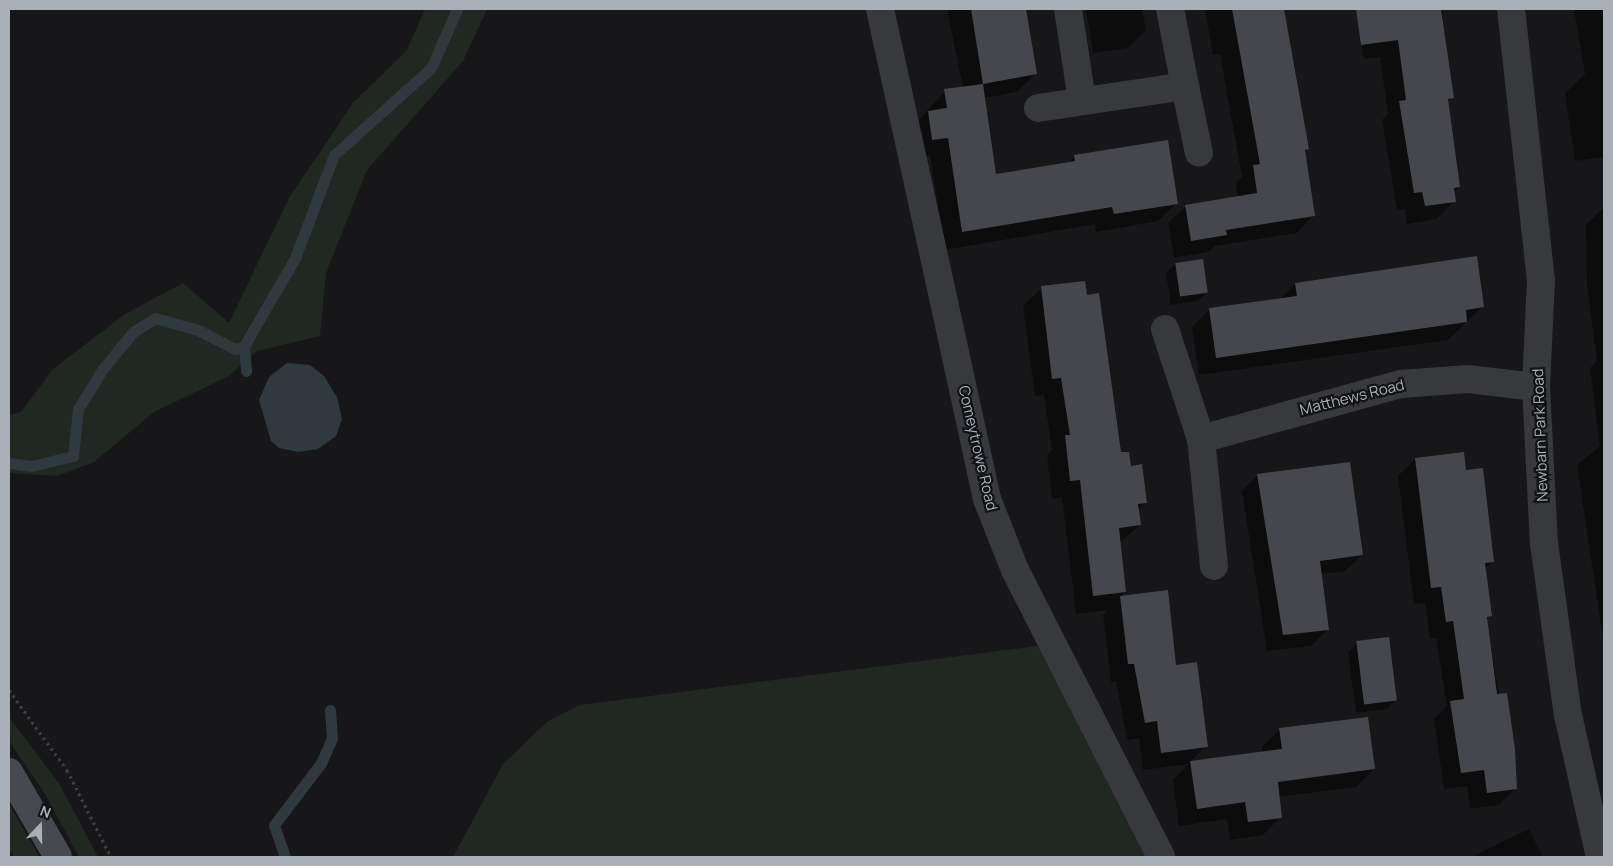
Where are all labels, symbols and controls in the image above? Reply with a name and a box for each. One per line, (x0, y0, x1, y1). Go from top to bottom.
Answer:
street label: Newbarn Park Road (1529, 368, 1551, 502)
street label: Matthews Road (1298, 375, 1406, 419)
street label: Comeytrowe Road (955, 384, 1001, 512)
north arrow (15, 801, 65, 851)
text: N (37, 801, 54, 822)

